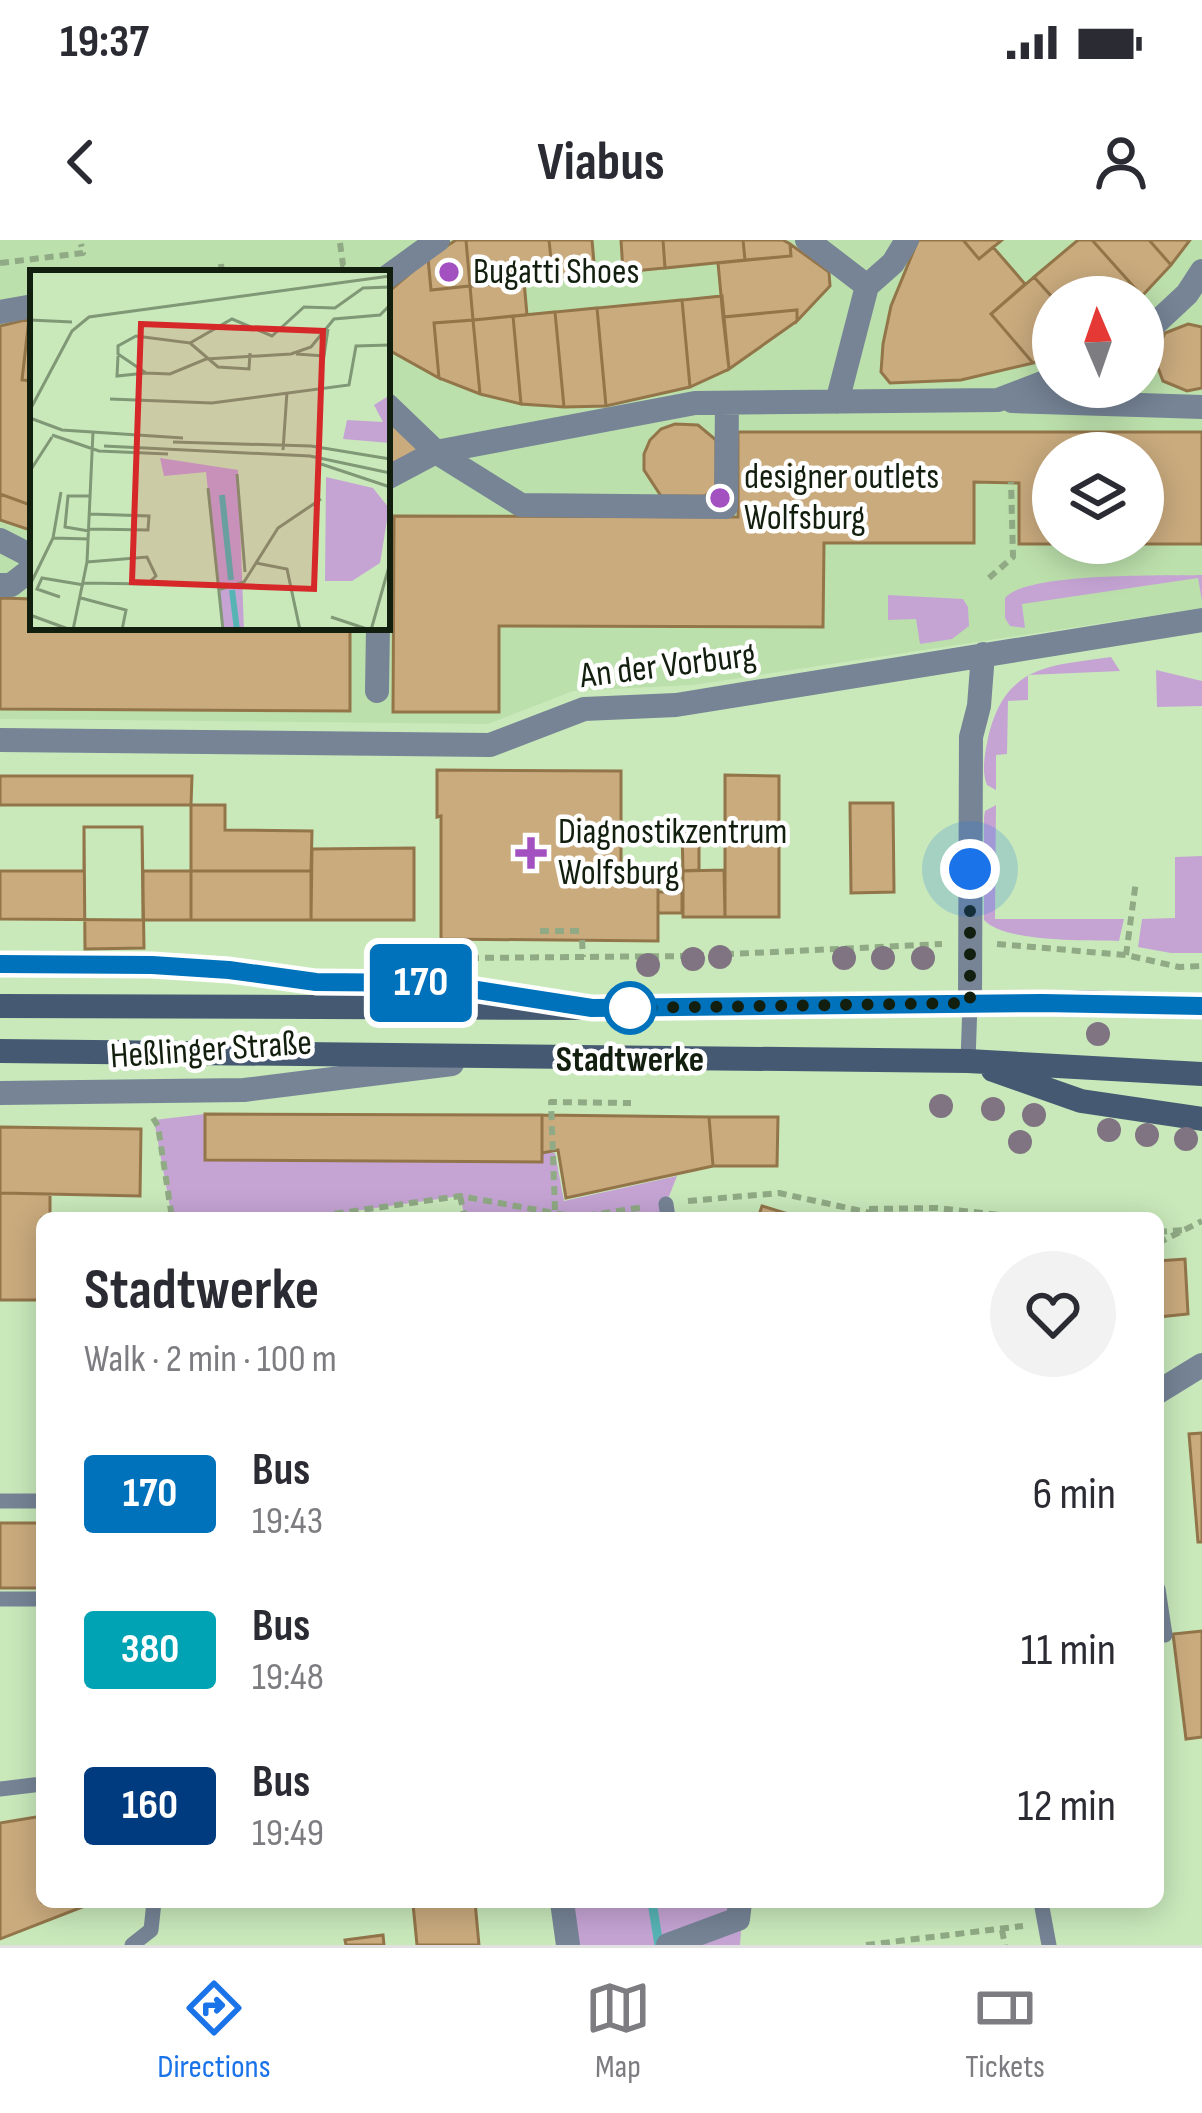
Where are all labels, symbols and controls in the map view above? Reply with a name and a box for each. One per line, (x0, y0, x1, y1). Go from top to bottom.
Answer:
text: 19:37 (60, 15, 149, 70)
icon: back (48, 129, 114, 195)
icon: person (1088, 129, 1154, 195)
text: Viabus (537, 130, 665, 195)
place label: Bugatti Shoes (473, 251, 639, 294)
marker: Bugatti Shoes (436, 259, 462, 285)
inset map (30, 270, 390, 630)
north arrow (1032, 276, 1164, 408)
map controls (1032, 276, 1164, 564)
button: layers (1032, 432, 1164, 564)
place label: designer outlets Wolfsburg (744, 456, 939, 540)
marker: designer outlets Wolfsburg (707, 485, 733, 511)
street label: An der Vorburg (577, 634, 758, 698)
place label: Diagnostikzentrum Wolfsburg (558, 811, 787, 895)
marker: Diagnostikzentrum Wolfsburg (515, 837, 547, 869)
your location (940, 839, 1000, 899)
line badge: 170 (352, 944, 490, 1022)
text: 170 (394, 957, 448, 1008)
marker: Stadtwerke (605, 983, 655, 1033)
street label: Heßlinger Straße (109, 1022, 313, 1078)
place label: Stadtwerke (556, 1039, 704, 1082)
button: heart (990, 1251, 1116, 1377)
text: Stadtwerke (84, 1257, 319, 1325)
text: Walk · 2 min · 100 m (84, 1336, 337, 1383)
text: Bus (252, 1443, 310, 1498)
text: 6 min (1033, 1467, 1116, 1522)
text: 170 (123, 1468, 177, 1519)
text: 19:43 (252, 1498, 323, 1545)
text: Bus (252, 1599, 310, 1654)
text: 11 min (1021, 1623, 1116, 1678)
text: 380 (121, 1624, 179, 1675)
text: 19:48 (252, 1654, 324, 1701)
text: Bus (252, 1755, 310, 1810)
text: 12 min (1018, 1779, 1116, 1834)
text: 160 (122, 1780, 178, 1831)
text: 19:49 (252, 1810, 324, 1857)
tab: Directions (157, 1975, 271, 2087)
tab: Map (585, 1975, 651, 2087)
tab: Tickets (965, 1975, 1045, 2087)

